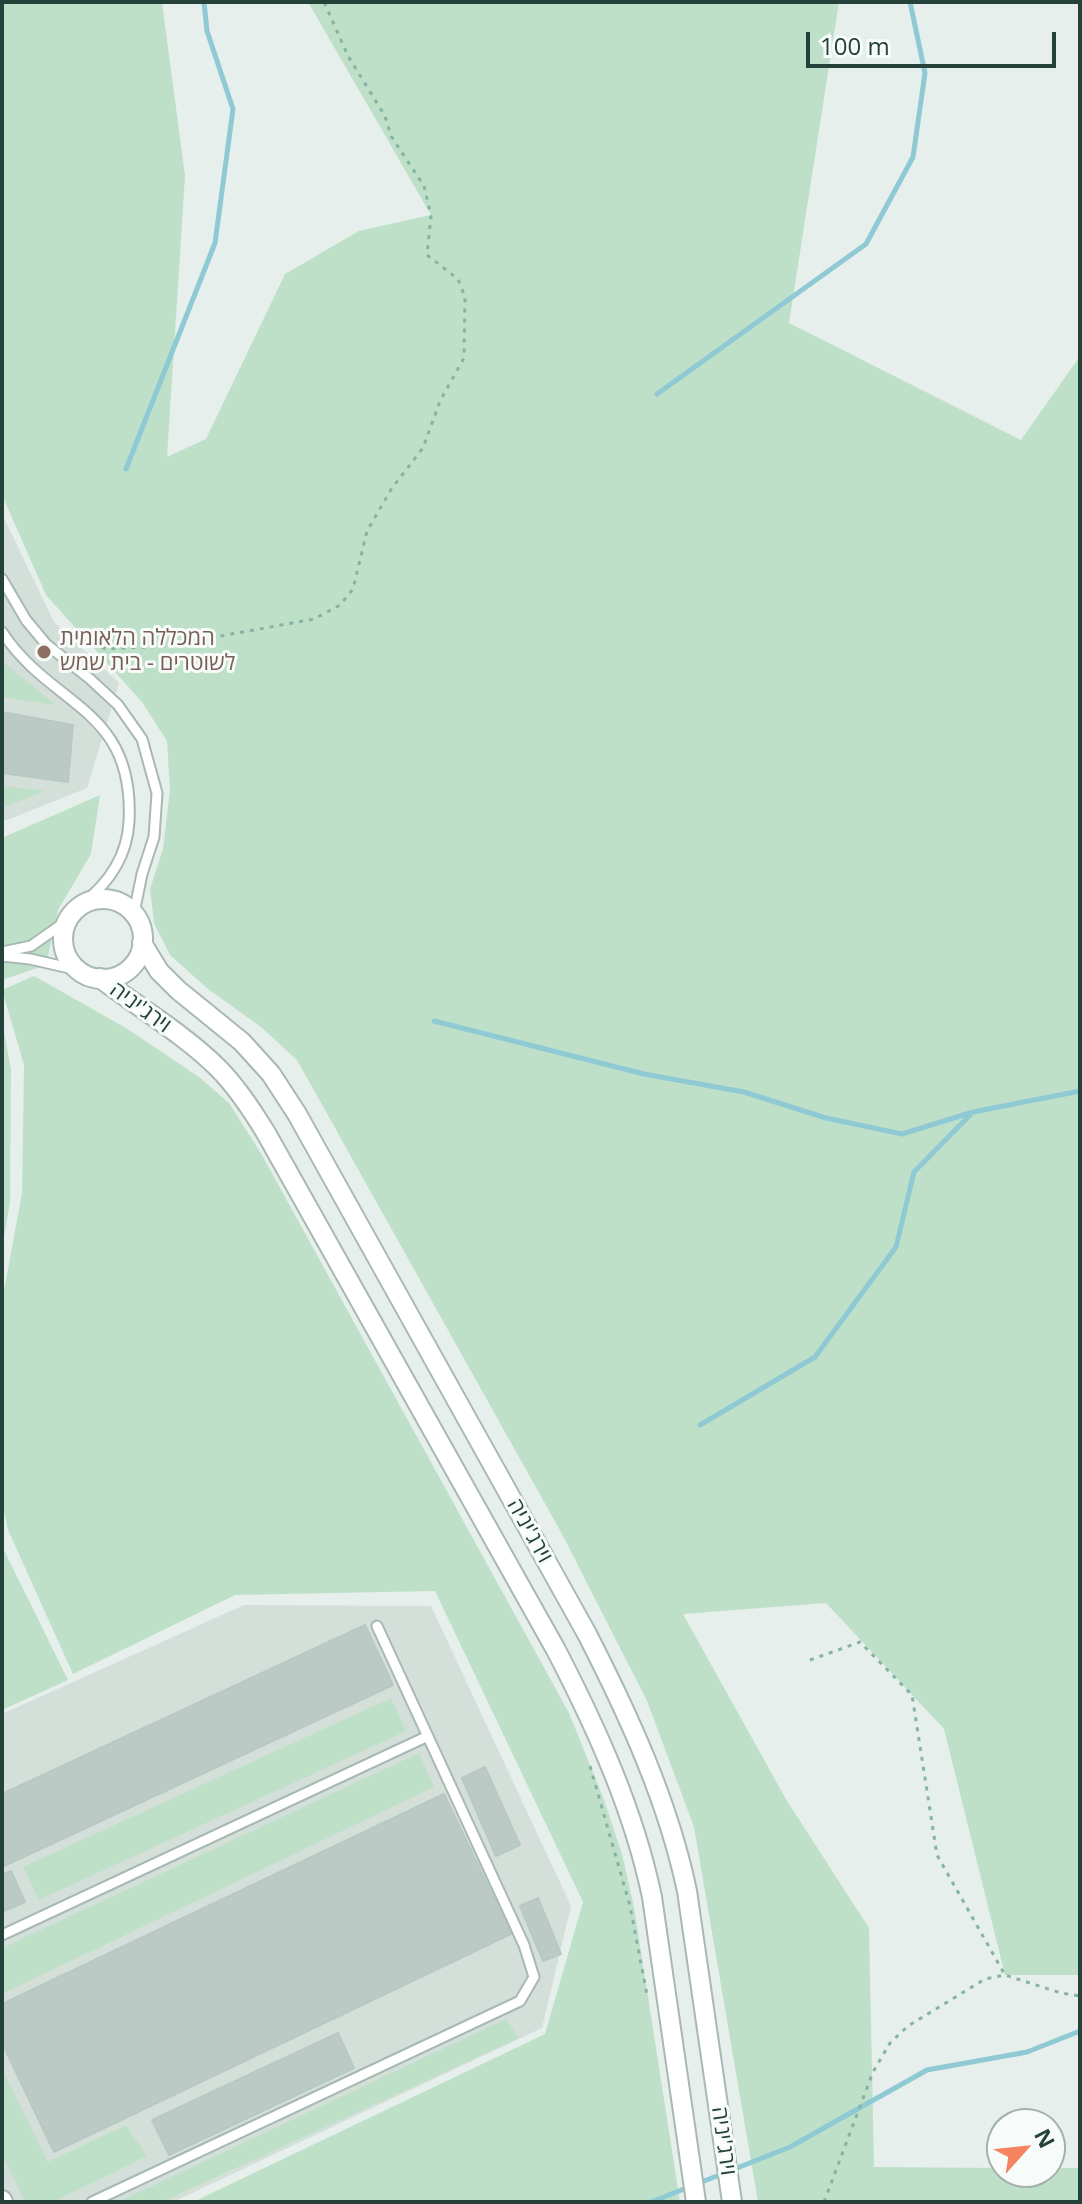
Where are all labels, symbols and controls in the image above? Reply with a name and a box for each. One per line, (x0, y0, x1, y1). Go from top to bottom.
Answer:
scale bar (810, 16, 1060, 66)
text: 100 m (820, 29, 890, 62)
place label: המכללה הלאומית לשוטרים - בית שמש (60, 626, 235, 678)
marker: המכללה הלאומית לשוטרים - בית שמש (35, 643, 53, 661)
street label: וירג'יניה (104, 977, 176, 1039)
street label: וירג'יניה (501, 1494, 557, 1568)
street label: וירג'יניה (705, 2105, 741, 2177)
north arrow (986, 2108, 1066, 2188)
text: N (1028, 2123, 1063, 2153)

